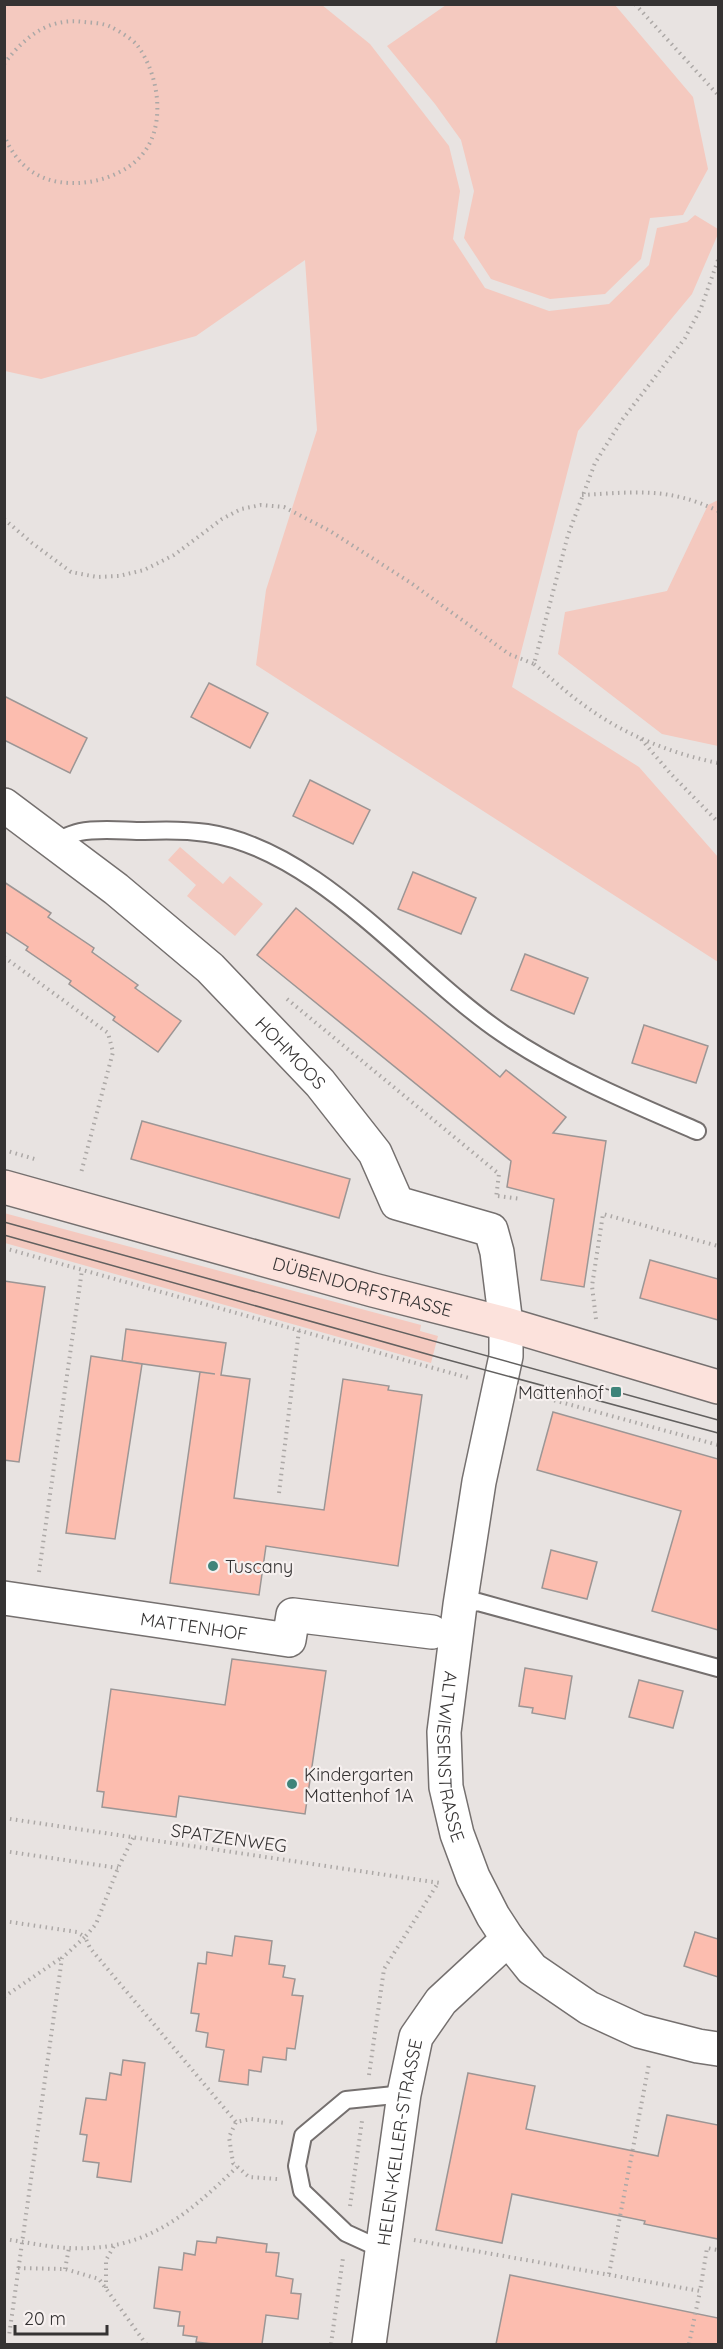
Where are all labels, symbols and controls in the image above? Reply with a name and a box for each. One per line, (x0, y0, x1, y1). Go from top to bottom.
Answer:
street label: HOHMOOS (251, 1011, 331, 1094)
street label: DÜBENDORFSTRASSE (270, 1251, 455, 1321)
place label: Mattenhof (518, 1381, 605, 1404)
marker: Mattenhof (609, 1385, 623, 1399)
place label: Tuscany (225, 1555, 293, 1578)
marker: Tuscany (206, 1559, 220, 1573)
street label: MATTENHOF (139, 1607, 249, 1645)
street label: ALTWIESENSTRASSE (432, 1670, 470, 1845)
place label: Kindergarten Mattenhof 1A (304, 1763, 414, 1807)
marker: Kindergarten Mattenhof 1A (285, 1777, 299, 1791)
street label: SPATZENWEG (170, 1818, 288, 1858)
street label: HELEN-KELLER-STRASSE (371, 2037, 427, 2247)
scale bar (15, 2298, 106, 2336)
text: 20 m (24, 2307, 66, 2330)

